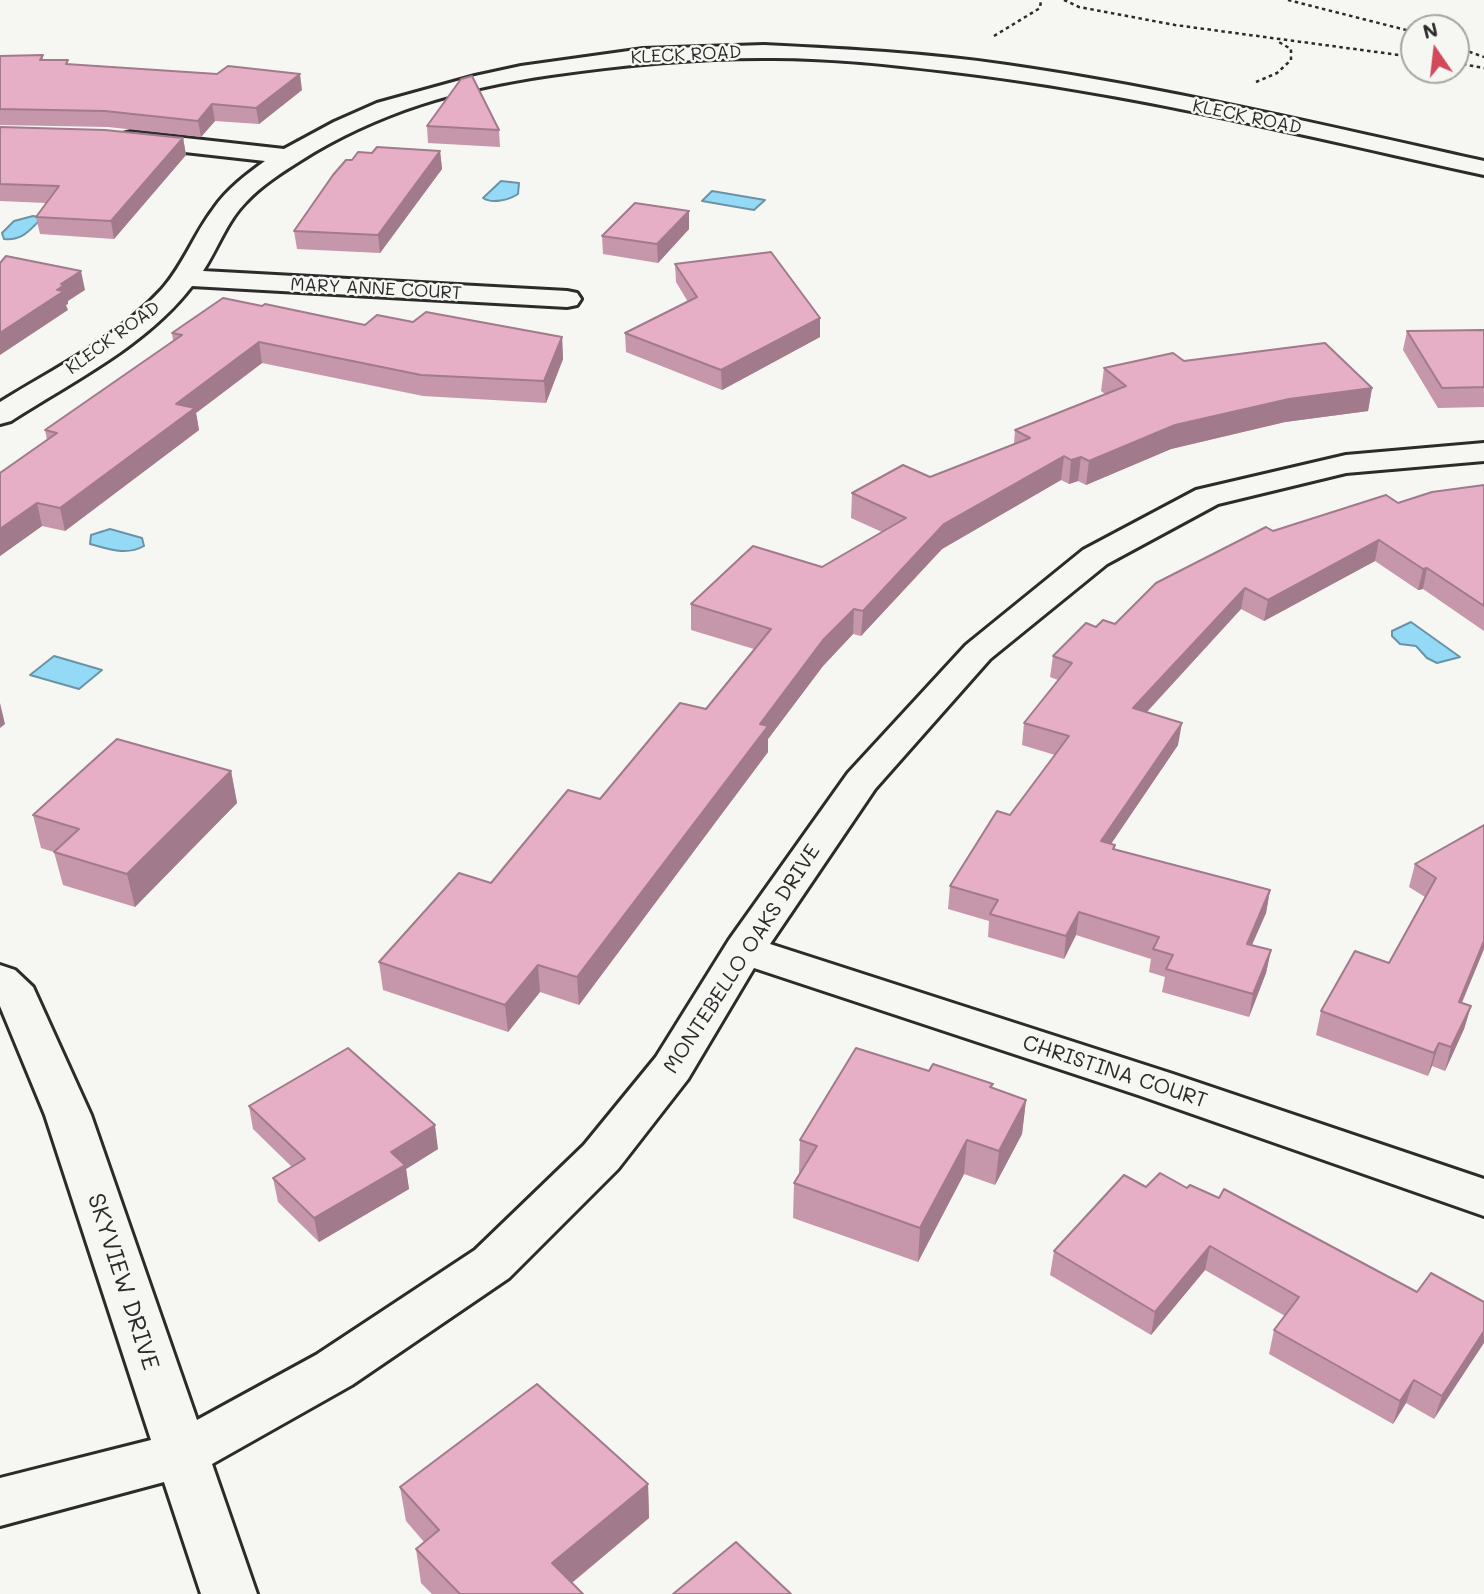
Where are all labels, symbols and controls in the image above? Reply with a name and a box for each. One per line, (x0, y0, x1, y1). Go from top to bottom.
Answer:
north arrow (1400, 14, 1470, 84)
text: N (1420, 16, 1440, 44)
street label: KLECK ROAD (630, 41, 742, 69)
street label: KLECK ROAD (1191, 95, 1303, 139)
street label: MARY ANNE COURT (290, 274, 462, 304)
street label: KLECK ROAD (62, 297, 164, 379)
street label: MONTEBELLO OAKS DRIVE (658, 840, 826, 1078)
street label: CHRISTINA COURT (1019, 1030, 1211, 1114)
street label: SKYVIEW DRIVE (81, 1190, 165, 1374)

